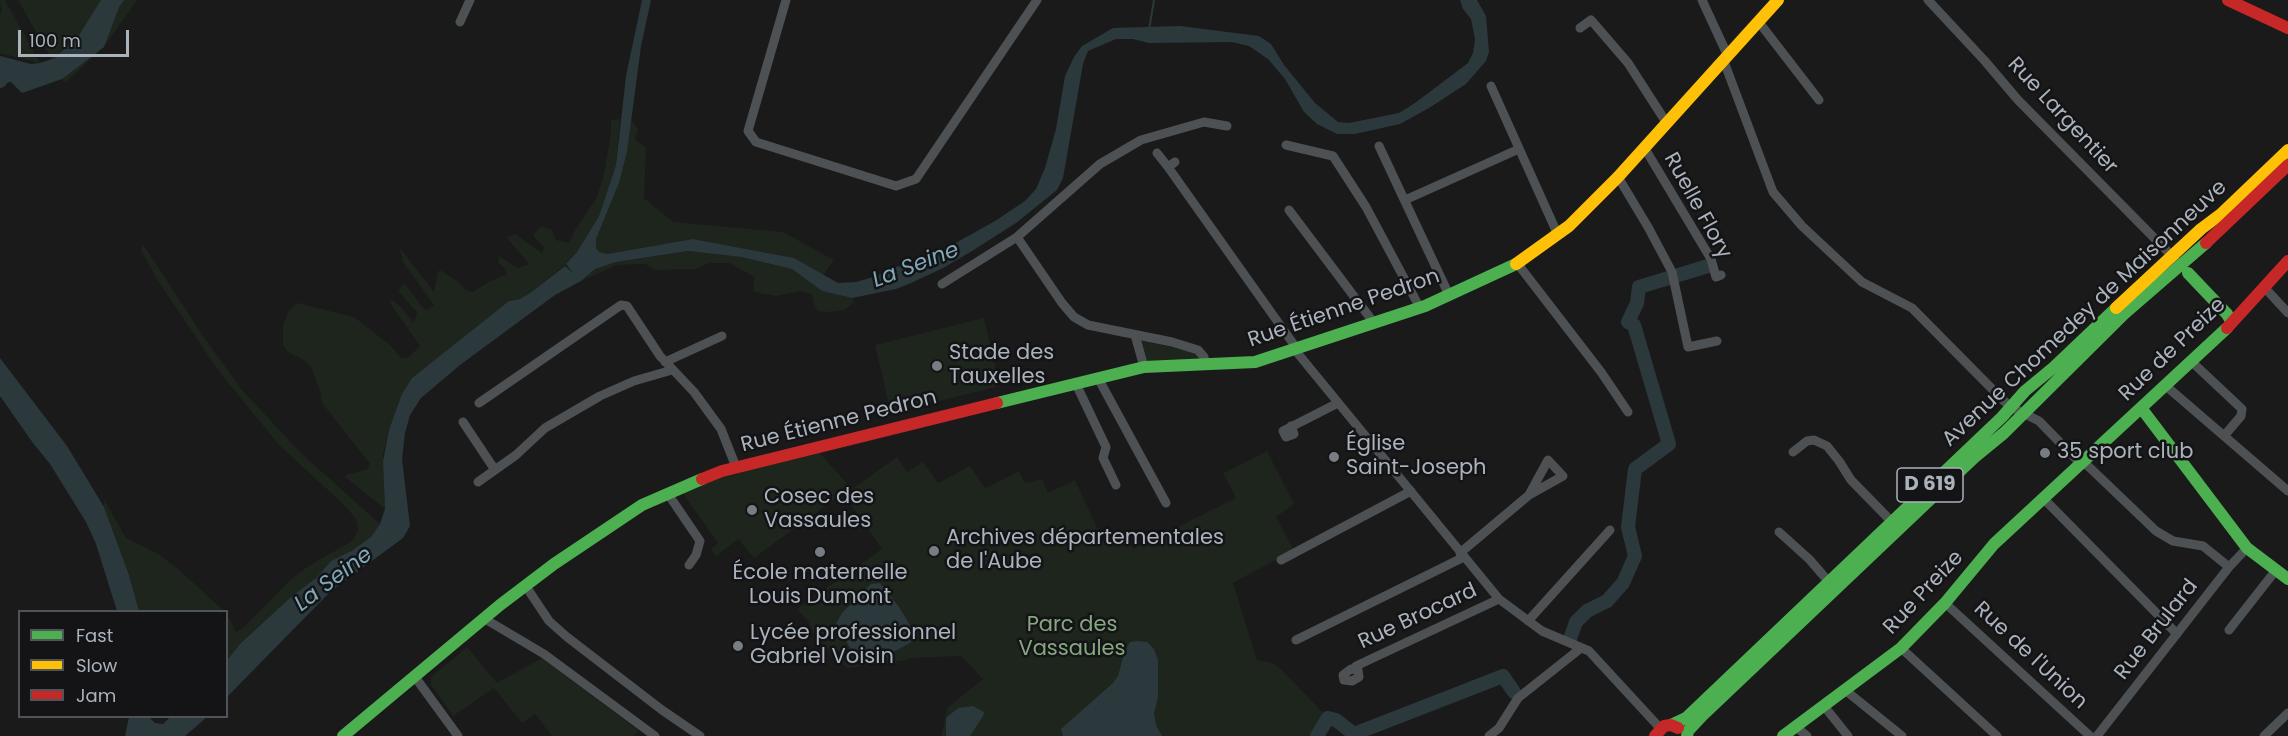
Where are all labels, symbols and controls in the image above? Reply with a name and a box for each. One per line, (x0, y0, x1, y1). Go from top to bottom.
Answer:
scale bar (21, 18, 132, 56)
text: 100 m (29, 28, 81, 53)
street label: Rue Largentier (2002, 52, 2122, 180)
street label: Ruelle Flory (1658, 149, 1736, 263)
street label: Avenue Chomedey de Maisonneuve (1938, 175, 2232, 453)
water label: La Seine (869, 237, 963, 295)
street label: Rue Étienne Pedron (1245, 264, 1443, 354)
street label: Rue de Preize (2114, 293, 2232, 407)
place label: Stade des Tauxelles (949, 341, 1054, 391)
marker: Stade des Tauxelles (930, 359, 944, 373)
street label: Rue Étienne Pedron (738, 385, 940, 459)
place label: Église Saint-Joseph (1346, 432, 1487, 482)
place label: 35 sport club (2057, 440, 2193, 466)
marker: 35 sport club (2038, 446, 2052, 460)
marker: Église Saint-Joseph (1327, 450, 1341, 464)
road number: D 619 (1897, 468, 1963, 502)
place label: Cosec des Vassaules (764, 485, 874, 535)
marker: Cosec des Vassaules (745, 503, 759, 517)
place label: Archives départementales de l'Aube (946, 526, 1224, 576)
water label: La Seine (290, 542, 378, 618)
marker: Archives départementales de l'Aube (927, 544, 941, 558)
marker: École maternelle Louis Dumont (813, 545, 827, 559)
street label: Rue Preize (1879, 546, 1969, 640)
place label: École maternelle Louis Dumont (733, 561, 907, 611)
street label: Rue Brulard (2110, 575, 2204, 685)
street label: Rue Brocard (1355, 579, 1481, 655)
street label: Rue de l'Union (1968, 597, 2092, 715)
legend (18, 610, 228, 718)
park label: Parc des Vassaules (1018, 613, 1126, 663)
place label: Lycée professionnel Gabriel Voisin (750, 621, 956, 671)
text: Fast (76, 623, 113, 648)
marker: Lycée professionnel Gabriel Voisin (731, 639, 745, 653)
text: Slow (76, 653, 117, 678)
text: Jam (76, 683, 116, 708)

